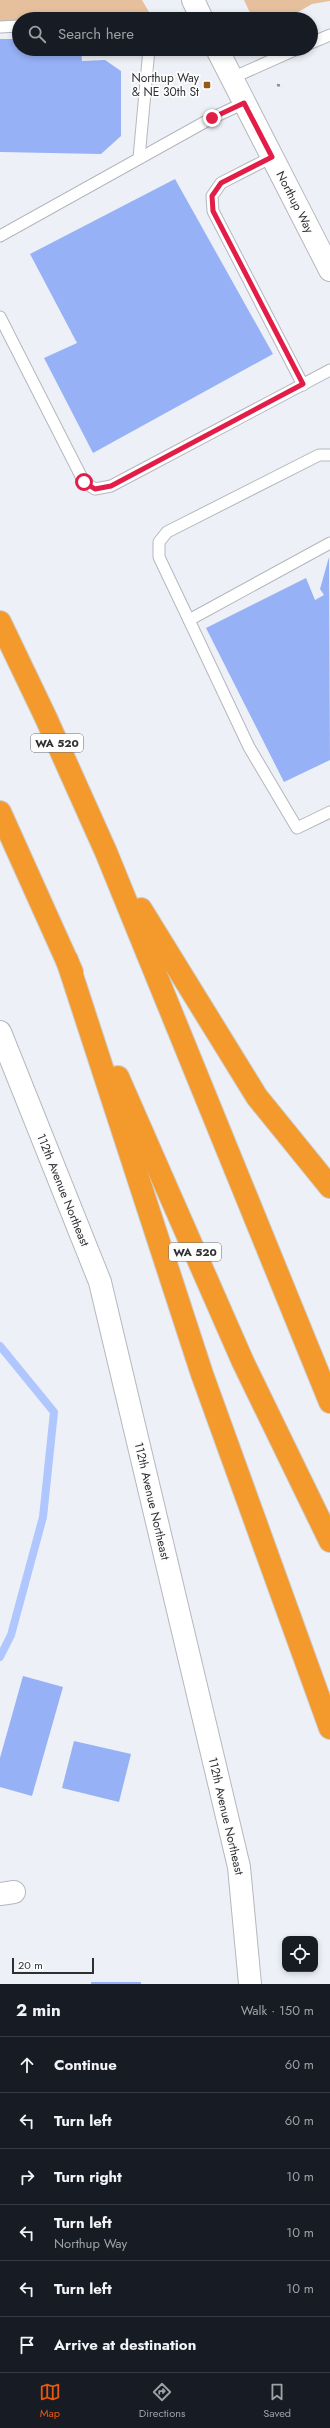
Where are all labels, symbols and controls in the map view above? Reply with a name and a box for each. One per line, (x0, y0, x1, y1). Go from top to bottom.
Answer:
search box (12, 12, 318, 56)
icon: search (26, 23, 48, 45)
text: Search here (58, 23, 134, 45)
place label: Northup Way & NE 30th St (131, 69, 200, 101)
marker: Northup Way & NE 30th St (202, 80, 212, 90)
route end (203, 109, 221, 127)
street label: Northup Way (272, 168, 319, 237)
route start (75, 473, 93, 491)
road number: WA 520 (31, 734, 83, 752)
street label: 112th Avenue Northeast (32, 1131, 94, 1249)
road number: WA 520 (169, 1243, 221, 1261)
street label: 112th Avenue Northeast (130, 1440, 174, 1562)
street label: 112th Avenue Northeast (204, 1755, 248, 1877)
map controls (282, 1936, 318, 1972)
button: locate (282, 1936, 318, 1972)
scale bar (12, 1956, 94, 1975)
text: 20 m (18, 1957, 43, 1973)
text: 2 min (16, 1998, 61, 2022)
text: Walk · 150 m (241, 2001, 314, 2020)
icon: ahead (16, 2054, 38, 2076)
text: Continue (54, 2054, 117, 2076)
text: 60 m (285, 2055, 314, 2074)
icon: left (16, 2110, 38, 2132)
text: Turn left (54, 2110, 112, 2132)
text: 60 m (285, 2111, 314, 2130)
icon: right (16, 2166, 38, 2188)
text: Turn right (54, 2166, 122, 2188)
text: 10 m (286, 2167, 314, 2186)
text: Turn left (54, 2212, 112, 2234)
icon: left (16, 2222, 38, 2244)
text: 10 m (286, 2223, 314, 2242)
text: Northup Way (54, 2234, 127, 2253)
icon: left (16, 2278, 38, 2300)
text: Turn left (54, 2278, 112, 2300)
text: 10 m (286, 2279, 314, 2298)
icon: arrive (16, 2334, 38, 2356)
text: Arrive at destination (54, 2334, 196, 2356)
tab: Map (39, 2381, 61, 2421)
tab: Directions (139, 2381, 185, 2421)
tab: Saved (263, 2381, 291, 2421)

